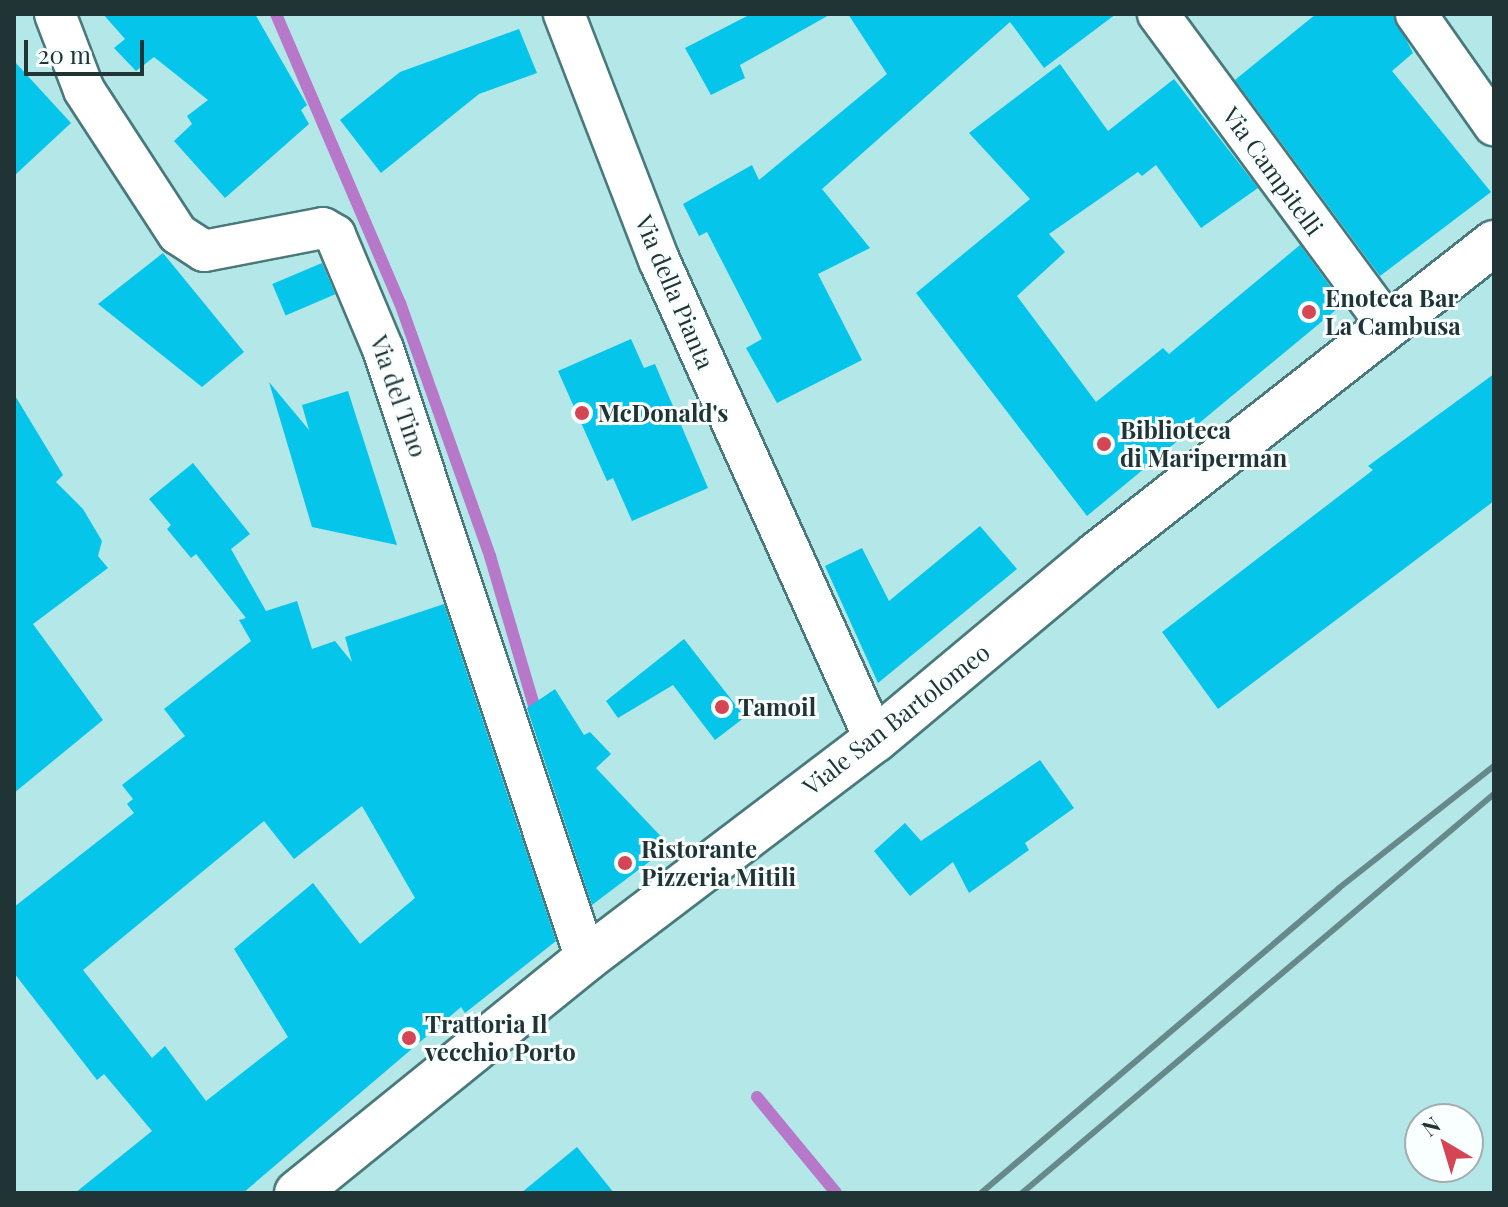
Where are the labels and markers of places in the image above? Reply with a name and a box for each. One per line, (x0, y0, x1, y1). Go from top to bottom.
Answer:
place label: Enoteca Bar La Cambusa (1325, 284, 1461, 340)
marker: Enoteca Bar La Cambusa (1300, 303, 1318, 321)
place label: McDonald's (598, 399, 728, 427)
marker: McDonald's (573, 404, 591, 422)
place label: Biblioteca di Mariperman (1120, 416, 1287, 472)
marker: Biblioteca di Mariperman (1095, 435, 1113, 453)
place label: Tamoil (738, 693, 816, 721)
marker: Tamoil (713, 698, 731, 716)
place label: Ristorante Pizzeria Mitili (641, 835, 796, 891)
marker: Ristorante Pizzeria Mitili (616, 854, 634, 872)
place label: Trattoria Il vecchio Porto (425, 1010, 576, 1066)
marker: Trattoria Il vecchio Porto (400, 1029, 418, 1047)

